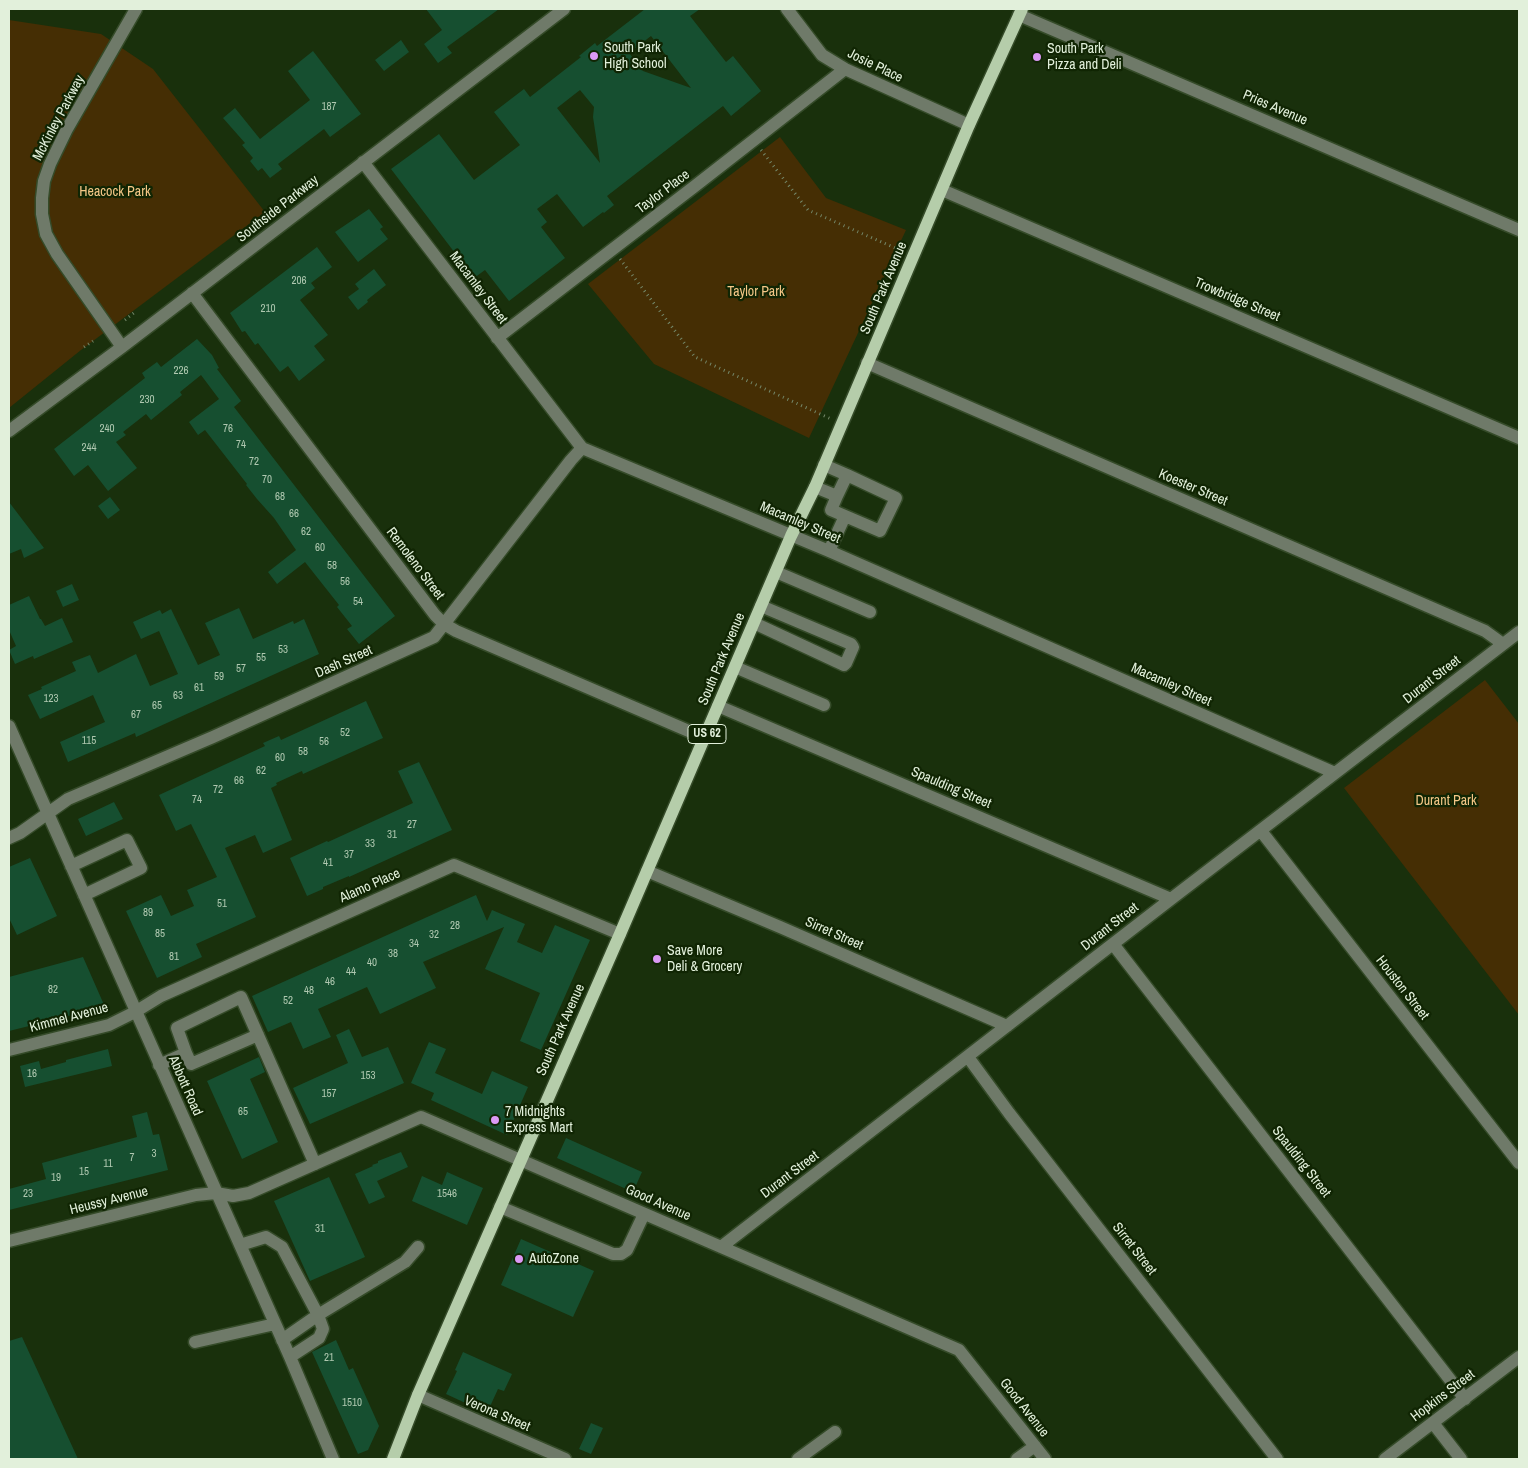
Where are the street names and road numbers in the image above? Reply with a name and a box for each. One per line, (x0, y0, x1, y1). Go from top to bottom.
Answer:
street label: Josie Place (845, 45, 905, 87)
street label: McKinley Parkway (29, 72, 89, 164)
street label: Pries Avenue (1240, 87, 1310, 129)
street label: Taylor Place (633, 166, 693, 218)
street label: Southside Parkway (234, 172, 322, 246)
street label: South Park Avenue (857, 239, 911, 337)
street label: Macamley Street (445, 249, 511, 327)
street label: Trowbridge Street (1192, 274, 1282, 326)
street label: Koester Street (1156, 466, 1230, 510)
street label: Macamley Street (757, 498, 843, 548)
street label: Remoleno Street (382, 525, 448, 603)
street label: South Park Avenue (695, 610, 749, 708)
street label: Dash Street (313, 642, 375, 682)
street label: Durant Street (1400, 652, 1464, 708)
street label: Macamley Street (1128, 660, 1214, 710)
road number: US 62 (688, 724, 726, 744)
street label: Spaulding Street (908, 764, 994, 812)
street label: Alamo Place (337, 865, 403, 907)
street label: Durant Street (1078, 899, 1142, 955)
street label: Sirret Street (802, 914, 866, 954)
street label: Houston Street (1372, 953, 1432, 1023)
street label: South Park Avenue (533, 981, 589, 1079)
street label: Kimmel Avenue (28, 999, 110, 1037)
street label: Abbott Road (164, 1053, 206, 1119)
street label: Spaulding Street (1268, 1123, 1334, 1201)
street label: Durant Street (758, 1148, 822, 1202)
street label: Good Avenue (623, 1181, 693, 1225)
street label: Heussy Avenue (68, 1183, 150, 1219)
street label: Sirret Street (1108, 1219, 1160, 1279)
street label: Hopkins Street (1408, 1366, 1478, 1426)
street label: Good Avenue (996, 1375, 1052, 1441)
street label: Verona Street (461, 1393, 533, 1435)

